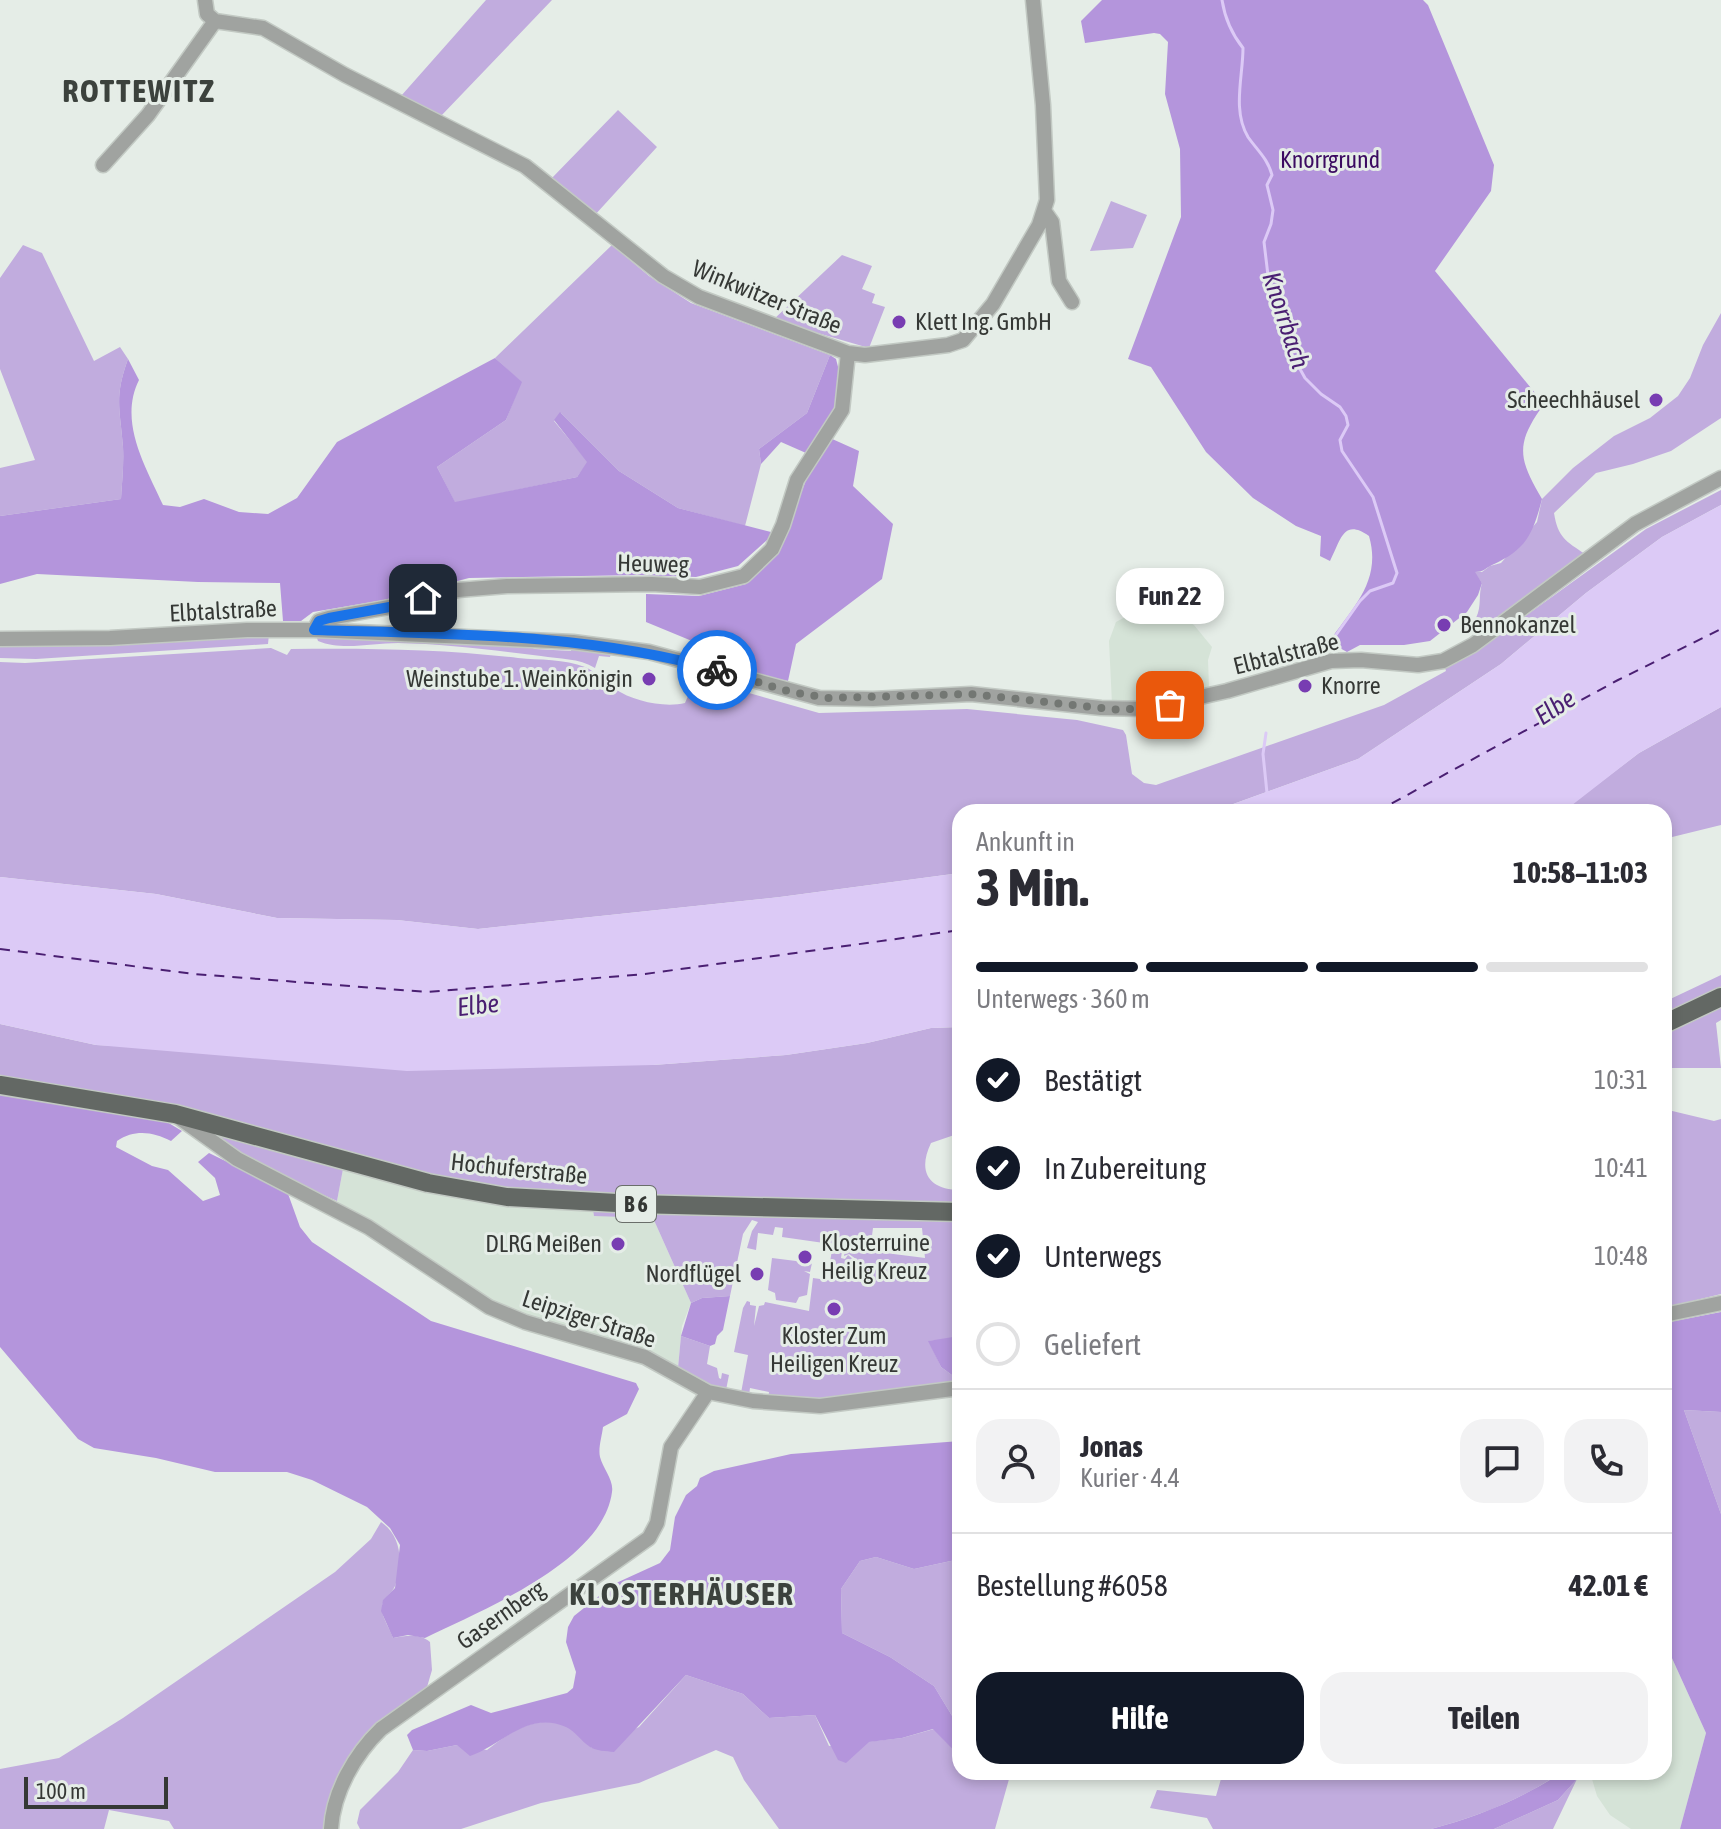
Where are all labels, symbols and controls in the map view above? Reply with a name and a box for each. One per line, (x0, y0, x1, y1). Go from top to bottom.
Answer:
district label: ROTTEWITZ (62, 72, 216, 109)
park label: Knorrgrund (1280, 146, 1380, 173)
street label: Winkwitzer Straße (689, 254, 846, 339)
water label: Knorrbach (1256, 268, 1316, 372)
place label: Klett Ing. GmbH (915, 308, 1052, 335)
marker: Klett Ing. GmbH (890, 313, 908, 331)
place label: Scheechhäusel (1507, 386, 1641, 413)
marker: Scheechhäusel (1647, 391, 1665, 409)
street label: Heuweg (617, 549, 690, 578)
pin (389, 564, 457, 632)
callout: Fun 22 (1116, 569, 1224, 625)
icon: home (401, 576, 445, 620)
text: Fun 22 (1138, 581, 1202, 611)
street label: Elbtalstraße (168, 594, 277, 627)
place label: Bennokanzel (1460, 611, 1576, 638)
marker: Bennokanzel (1435, 616, 1453, 634)
street label: Elbtalstraße (1230, 627, 1341, 680)
courier (677, 630, 757, 710)
icon: bike (695, 648, 739, 692)
place label: Weinstube 1. Weinkönigin (406, 665, 633, 692)
marker: Weinstube 1. Weinkönigin (640, 670, 658, 688)
pin (1136, 671, 1204, 739)
place label: Knorre (1321, 672, 1381, 699)
marker: Knorre (1296, 677, 1314, 695)
icon: bag (1148, 683, 1192, 727)
water label: Elbe (1529, 683, 1581, 731)
text: Ankunft in (976, 827, 1075, 857)
text: 10:58–11:03 (1513, 855, 1648, 889)
text: 3 Min. (976, 857, 1089, 917)
text: Unterwegs · 360 m (976, 984, 1150, 1014)
water label: Elbe (455, 988, 501, 1022)
icon: check (976, 1058, 1020, 1102)
text: Bestätigt (1044, 1063, 1142, 1097)
text: 10:31 (1594, 1065, 1648, 1095)
icon: check (976, 1146, 1020, 1190)
street label: Hochuferstraße (449, 1148, 589, 1189)
text: In Zubereitung (1044, 1151, 1206, 1185)
text: 10:41 (1594, 1153, 1648, 1183)
road number: B 6 (616, 1186, 656, 1222)
place label: Klosterruine Heilig Kreuz (821, 1229, 930, 1284)
place label: DLRG Meißen (485, 1230, 602, 1257)
icon: check (976, 1234, 1020, 1278)
marker: DLRG Meißen (609, 1235, 627, 1253)
text: Unterwegs (1044, 1239, 1162, 1273)
text: 10:48 (1594, 1241, 1648, 1271)
marker: Klosterruine Heilig Kreuz (796, 1248, 814, 1266)
place label: Nordflügel (645, 1260, 742, 1287)
marker: Nordflügel (748, 1265, 766, 1283)
street label: Leipziger Straße (519, 1284, 659, 1353)
marker: Kloster Zum Heiligen Kreuz (825, 1300, 843, 1318)
place label: Kloster Zum Heiligen Kreuz (770, 1322, 898, 1377)
text: Geliefert (1044, 1327, 1141, 1361)
button: person (976, 1419, 1060, 1503)
button: chat (1460, 1419, 1544, 1503)
button: phone (1564, 1419, 1648, 1503)
text: Jonas (1080, 1429, 1143, 1463)
text: Kurier · 4.4 (1080, 1463, 1180, 1493)
text: Bestellung #6058 (976, 1568, 1168, 1602)
text: 42.01 € (1569, 1568, 1648, 1602)
street label: Gasernberg (452, 1574, 550, 1655)
district label: KLOSTERHÄUSER (569, 1575, 795, 1612)
button: Hilfe (976, 1672, 1304, 1764)
button: Teilen (1320, 1672, 1648, 1764)
scale bar (24, 1773, 168, 1809)
text: 100 m (36, 1778, 86, 1804)

